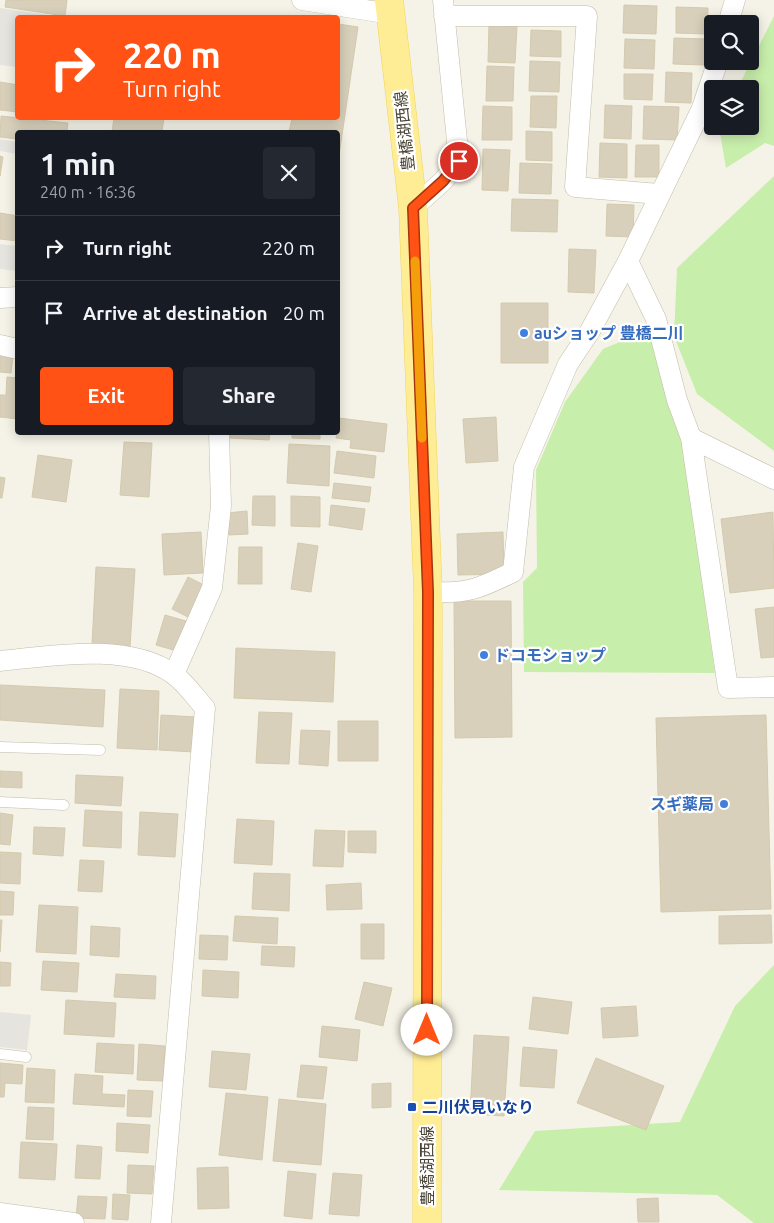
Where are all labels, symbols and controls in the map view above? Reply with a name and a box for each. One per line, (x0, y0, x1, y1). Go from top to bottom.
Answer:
map controls (704, 15, 759, 135)
button: search (704, 15, 759, 70)
icon: right (40, 35, 105, 100)
text: 220 m (123, 35, 221, 75)
text: Turn right (123, 76, 221, 101)
button: layers (704, 80, 759, 135)
street label: 豊橋湖西線 (391, 90, 417, 172)
pin (438, 140, 480, 182)
text: 1 min (40, 147, 116, 181)
button: close (263, 147, 315, 199)
icon: arrive (445, 147, 473, 175)
text: 240 m · 16:36 (40, 183, 136, 201)
icon: right (40, 234, 68, 262)
text: Turn right (83, 237, 171, 259)
text: 220 m (262, 237, 315, 259)
icon: arrive (40, 299, 68, 327)
text: Arrive at destination (83, 302, 268, 324)
text: 20 m (283, 302, 325, 324)
place label: auショップ 豊橋二川 (534, 324, 684, 342)
marker: auショップ 豊橋二川 (518, 327, 530, 339)
button: Exit (40, 367, 173, 425)
button: Share (183, 367, 315, 425)
place label: ドコモショップ (494, 646, 606, 664)
marker: ドコモショップ (478, 649, 490, 661)
place label: スギ薬局 (650, 795, 714, 813)
marker: スギ薬局 (718, 798, 730, 810)
position arrow (400, 1003, 452, 1055)
place label: 二川伏見いなり (422, 1098, 534, 1116)
marker: 二川伏見いなり (406, 1101, 418, 1113)
street label: 豊橋湖西線 (418, 1126, 436, 1206)

